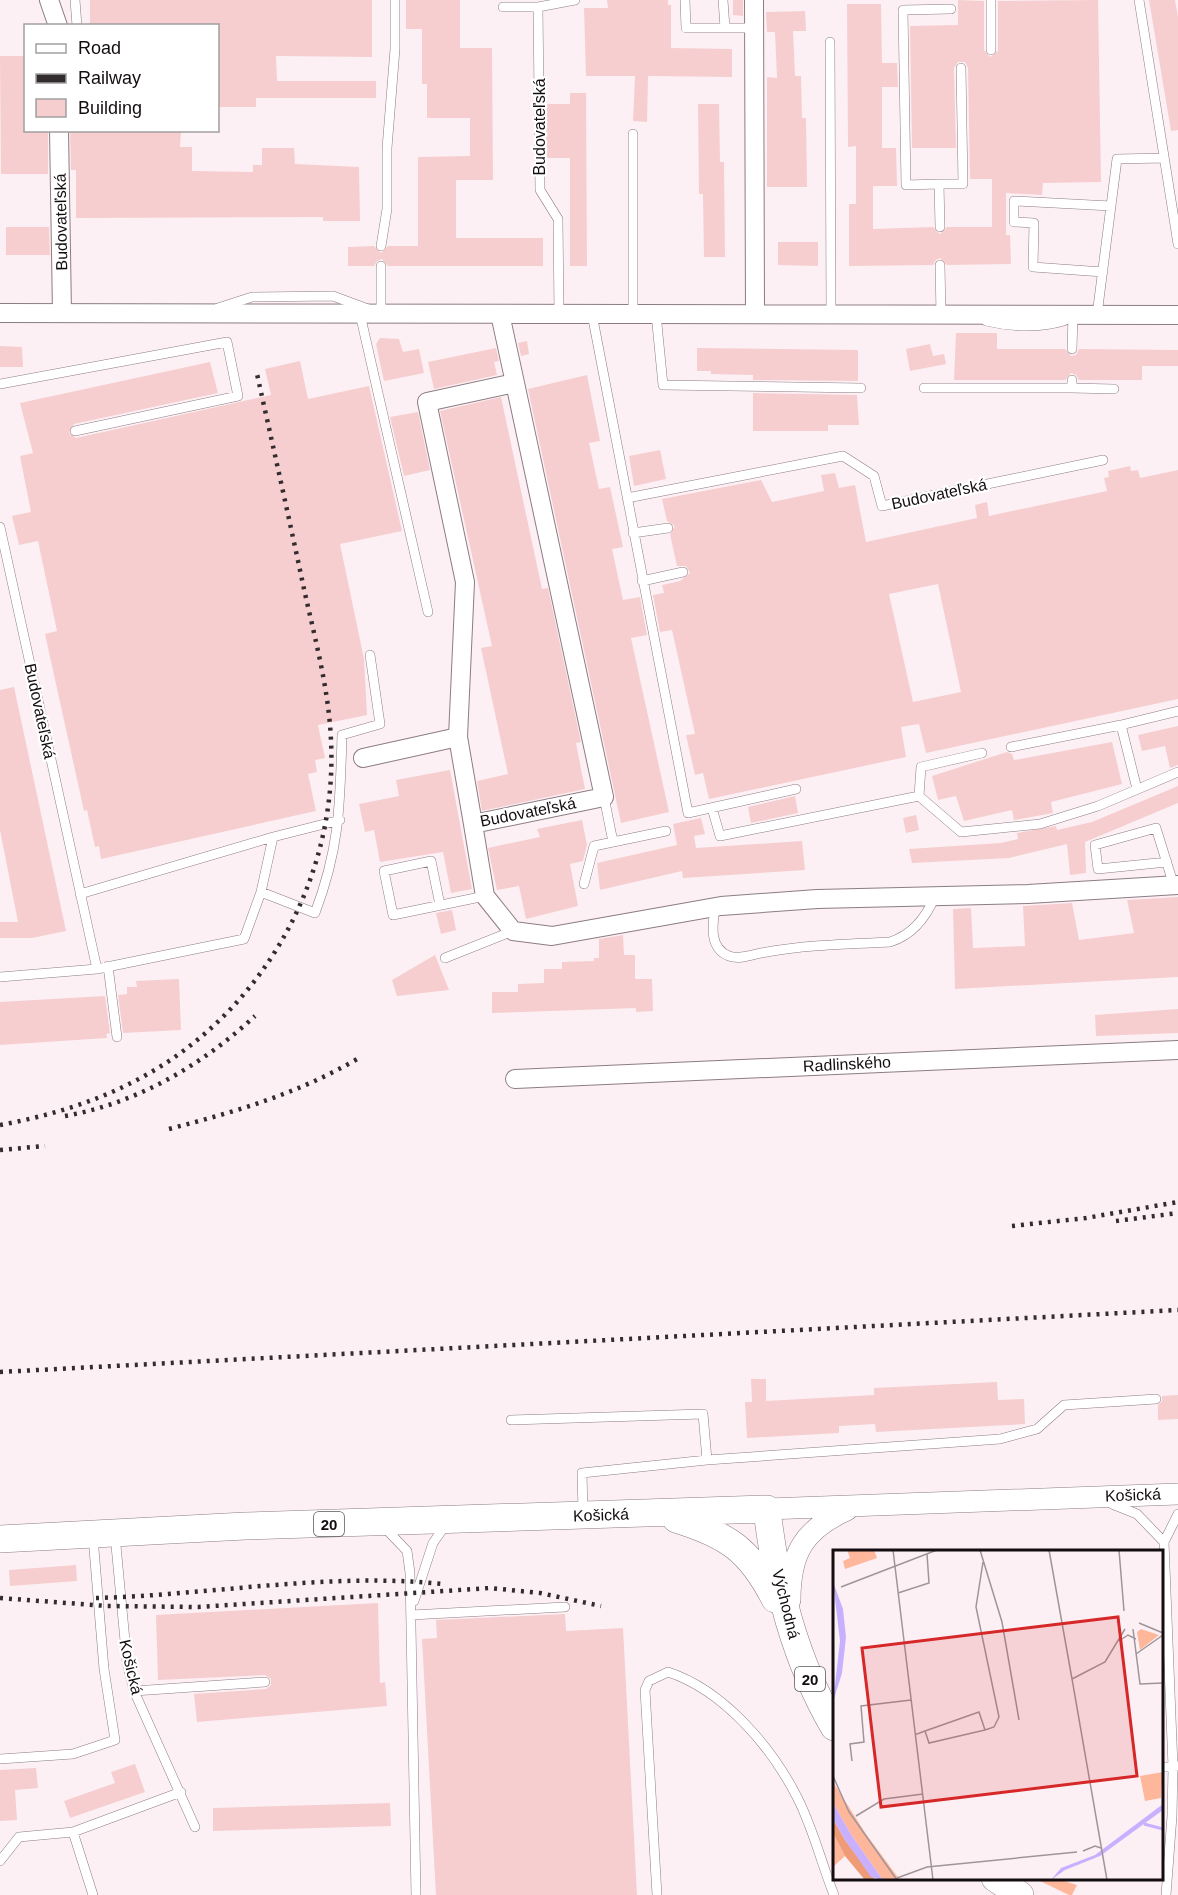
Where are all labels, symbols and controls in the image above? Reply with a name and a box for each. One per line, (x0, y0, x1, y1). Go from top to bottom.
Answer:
legend (24, 24, 219, 132)
text: Road (78, 38, 121, 58)
text: Railway (78, 68, 141, 88)
street label: Budovateľská (531, 78, 548, 176)
text: Building (78, 98, 142, 118)
street label: Budovateľská (52, 173, 70, 271)
street label: Budovateľská (890, 476, 988, 512)
street label: Budovateľská (22, 662, 58, 760)
street label: Budovateľská (479, 794, 577, 830)
street label: Radlinského (803, 1053, 892, 1075)
street label: Košická (1105, 1486, 1161, 1504)
street label: Košická (573, 1506, 629, 1524)
road number: 20 (314, 1512, 344, 1536)
inset map (833, 1550, 1163, 1880)
street label: Východná (769, 1567, 803, 1641)
street label: Košická (116, 1638, 146, 1696)
road number: 20 (795, 1667, 825, 1691)

